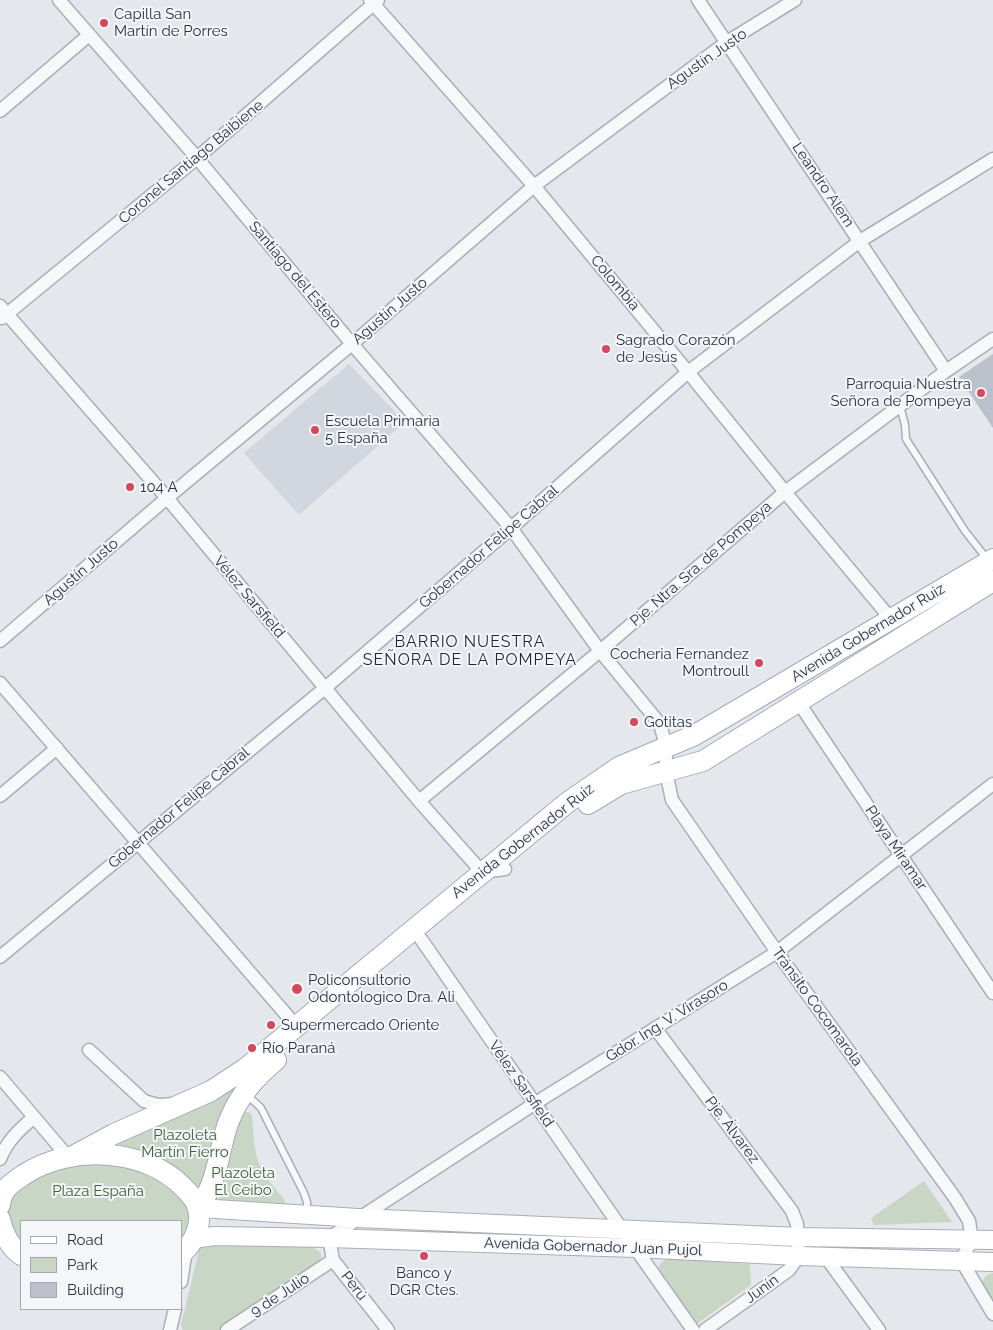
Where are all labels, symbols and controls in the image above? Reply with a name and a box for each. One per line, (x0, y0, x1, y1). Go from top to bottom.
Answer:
place label: Capilla San Martín de Porres (114, 5, 228, 40)
marker: Capilla San Martín de Porres (98, 17, 110, 29)
street label: Agustín Justo (664, 25, 750, 93)
street label: Coronel Santiago Baibiene (115, 96, 267, 228)
street label: Leandro Alem (788, 139, 858, 231)
street label: Santiago del Estero (245, 218, 345, 332)
street label: Colombia (587, 252, 643, 314)
street label: Agustín Justo (349, 274, 431, 348)
place label: Sagrado Corazón de Jesús (616, 331, 736, 366)
marker: Sagrado Corazón de Jesús (600, 343, 612, 355)
place label: Parroquia Nuestra Señora de Pompeya (830, 375, 971, 410)
marker: Parroquia Nuestra Señora de Pompeya (975, 387, 987, 399)
place label: Escuela Primaria 5 España (325, 412, 440, 447)
marker: Escuela Primaria 5 España (309, 424, 321, 436)
place label: 104 A (140, 478, 178, 496)
marker: 104 A (124, 481, 136, 493)
street label: Gobernador Felipe Cabral (416, 482, 562, 612)
street label: Pje. Ntra. Sra. de Pompeya (627, 498, 775, 630)
street label: Agustín Justo (40, 535, 122, 609)
street label: Vélez Sarsfield (209, 552, 289, 642)
street label: Avenida Gobernador Ruiz (788, 580, 948, 686)
district label: BARRIO NUESTRA SEÑORA DE LA POMPEYA (360, 632, 580, 670)
place label: Cocheria Fernandez Montroull (610, 645, 749, 680)
marker: Cocheria Fernandez Montroull (753, 657, 765, 669)
place label: Gotitas (644, 713, 692, 731)
marker: Gotitas (628, 716, 640, 728)
street label: Gobernador Felipe Cabral (105, 744, 253, 872)
street label: Avenida Gobernador Ruiz (448, 780, 598, 902)
street label: Playa Miramar (861, 802, 931, 894)
street label: Tránsito Cocomarola (768, 944, 866, 1070)
place label: Policonsultorio Odontologico Dra. Ali (308, 971, 455, 1006)
street label: Gdor. Ing. V. Virasoro (603, 976, 731, 1066)
marker: Policonsultorio Odontologico Dra. Ali (290, 982, 304, 996)
place label: Supermercado Oriente (281, 1016, 439, 1034)
marker: Supermercado Oriente (265, 1019, 277, 1031)
street label: Vélez Sarsfield (485, 1037, 557, 1131)
place label: Río Paraná (262, 1039, 335, 1057)
marker: Río Paraná (246, 1042, 258, 1054)
street label: Pje. Álvarez (701, 1093, 763, 1167)
park label: Plazoleta Martín Fierro (141, 1126, 229, 1161)
park label: Plazoleta El Ceibo (211, 1164, 275, 1199)
park label: Plaza España (52, 1182, 144, 1200)
legend (20, 1220, 182, 1310)
text: Road (67, 1231, 103, 1249)
street label: Avenida Gobernador Juan Pujol (484, 1234, 702, 1260)
marker: Banco y DGR Ctes. (418, 1250, 430, 1262)
text: Park (67, 1256, 98, 1274)
place label: Banco y DGR Ctes. (389, 1264, 459, 1299)
street label: Perú (337, 1268, 371, 1304)
street label: 9 de Julio (247, 1269, 313, 1321)
street label: Junín (742, 1271, 782, 1307)
text: Building (67, 1281, 124, 1299)

